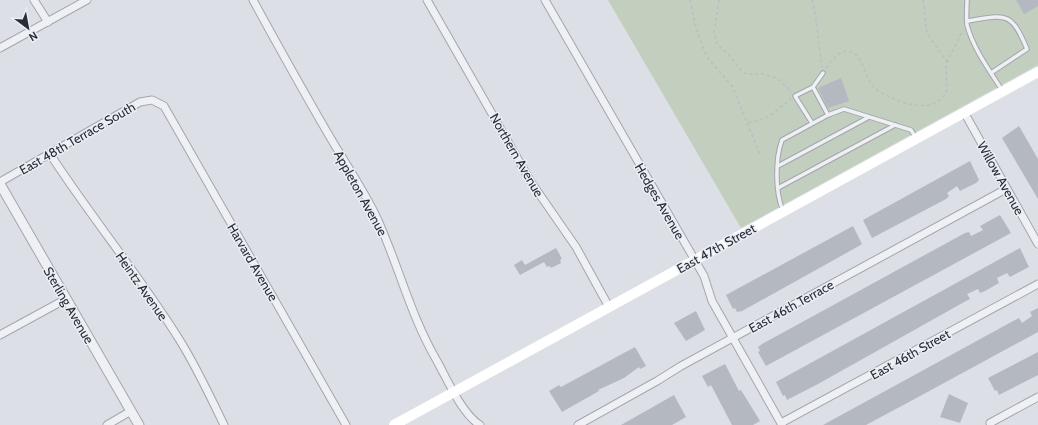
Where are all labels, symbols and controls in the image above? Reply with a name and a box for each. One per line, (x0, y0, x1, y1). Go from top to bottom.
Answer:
north arrow (8, 8, 48, 48)
text: N (26, 28, 40, 44)
street label: East 48th Terrace South (16, 98, 138, 178)
street label: Northern Avenue (487, 110, 548, 200)
street label: Willow Avenue (974, 138, 1028, 218)
street label: Appleton Avenue (331, 148, 391, 239)
street label: Hedges Avenue (632, 160, 688, 242)
street label: East 47th Street (674, 219, 759, 276)
street label: Harvard Avenue (224, 220, 282, 304)
street label: Heintz Avenue (112, 249, 172, 324)
street label: Sterling Avenue (41, 264, 98, 347)
street label: East 46th Terrace (746, 276, 837, 336)
street label: East 46th Street (867, 325, 953, 383)

